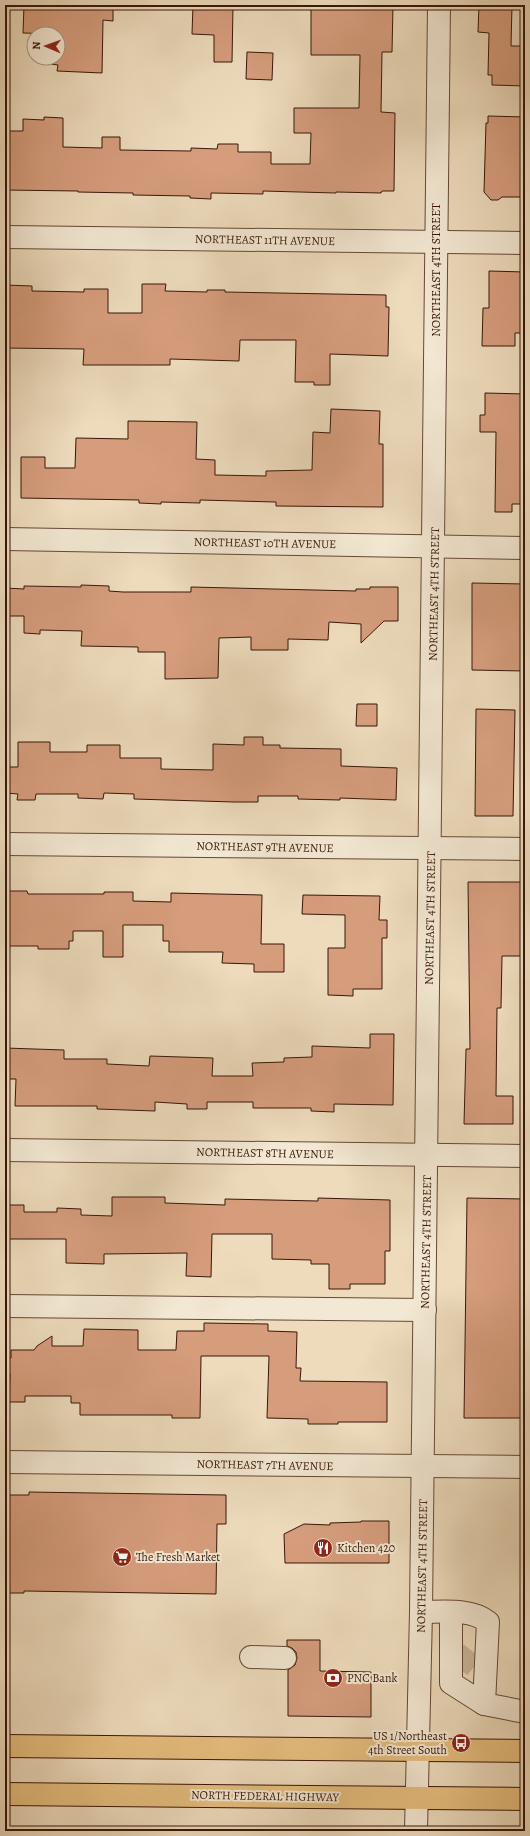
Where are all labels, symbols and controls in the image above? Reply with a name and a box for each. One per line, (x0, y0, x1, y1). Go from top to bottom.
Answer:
north arrow (26, 26, 66, 66)
text: N (29, 41, 44, 50)
street label: NORTHEAST 4TH STREET (428, 203, 444, 337)
street label: NORTHEAST 11TH AVENUE (195, 231, 335, 249)
street label: NORTHEAST 4TH STREET (425, 527, 443, 661)
street label: NORTHEAST 10TH AVENUE (194, 534, 336, 552)
street label: NORTHEAST 9TH AVENUE (196, 838, 334, 856)
street label: NORTHEAST 4TH STREET (421, 851, 439, 985)
street label: NORTHEAST 8TH AVENUE (196, 1144, 334, 1162)
street label: NORTHEAST 4TH STREET (417, 1175, 435, 1309)
street label: NORTHEAST 7TH AVENUE (196, 1456, 334, 1474)
street label: NORTHEAST 4TH STREET (413, 1499, 431, 1633)
restaurant icon: Kitchen 420 (312, 1537, 334, 1559)
place label: Kitchen 420 (337, 1540, 395, 1556)
supermarket icon: The Fresh Market (111, 1546, 133, 1568)
place label: The Fresh Market (136, 1549, 220, 1565)
bank icon: PNC Bank (322, 1667, 344, 1689)
place label: PNC Bank (347, 1670, 397, 1686)
place label: US 1/Northeast 4th Street South (368, 1728, 448, 1758)
bus stop icon: US 1/Northeast 4th Street South (450, 1732, 472, 1754)
street label: NORTH FEDERAL HIGHWAY (191, 1787, 340, 1805)

